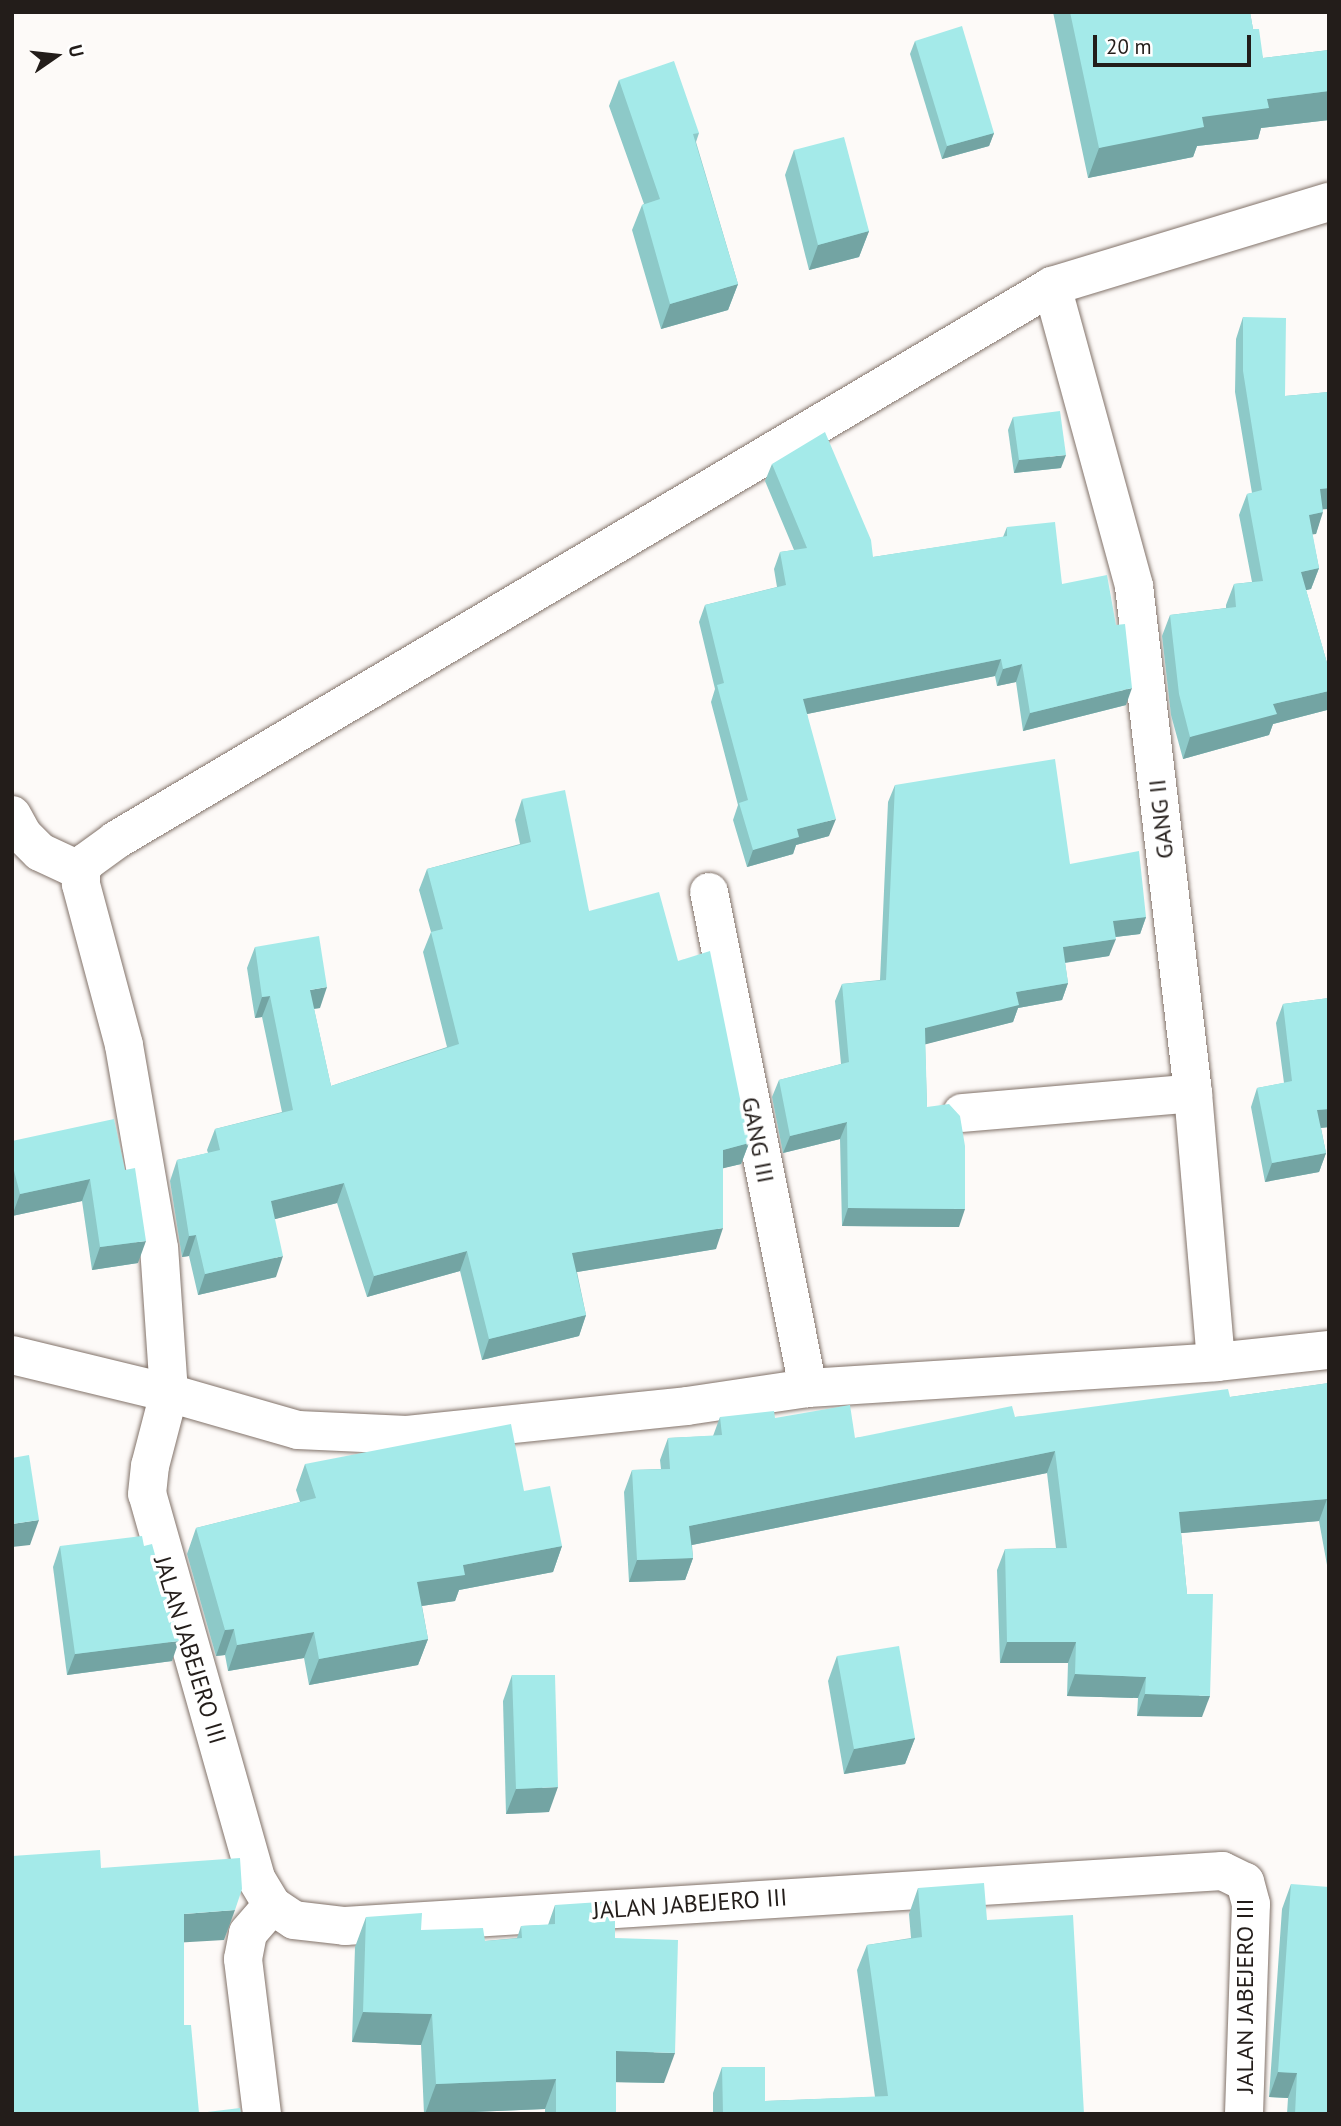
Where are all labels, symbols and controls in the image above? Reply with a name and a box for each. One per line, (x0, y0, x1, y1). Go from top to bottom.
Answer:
north arrow (21, 21, 91, 91)
scale bar (1096, 21, 1254, 65)
text: 20 m (1106, 33, 1152, 60)
text: U (63, 42, 89, 60)
street label: GANG II (1143, 778, 1179, 860)
street label: GANG III (736, 1095, 780, 1185)
street label: JALAN JABEJERO III (148, 1553, 232, 1747)
street label: JALAN JABEJERO III (592, 1883, 788, 1925)
street label: JALAN JABEJERO III (1231, 1899, 1259, 2093)

